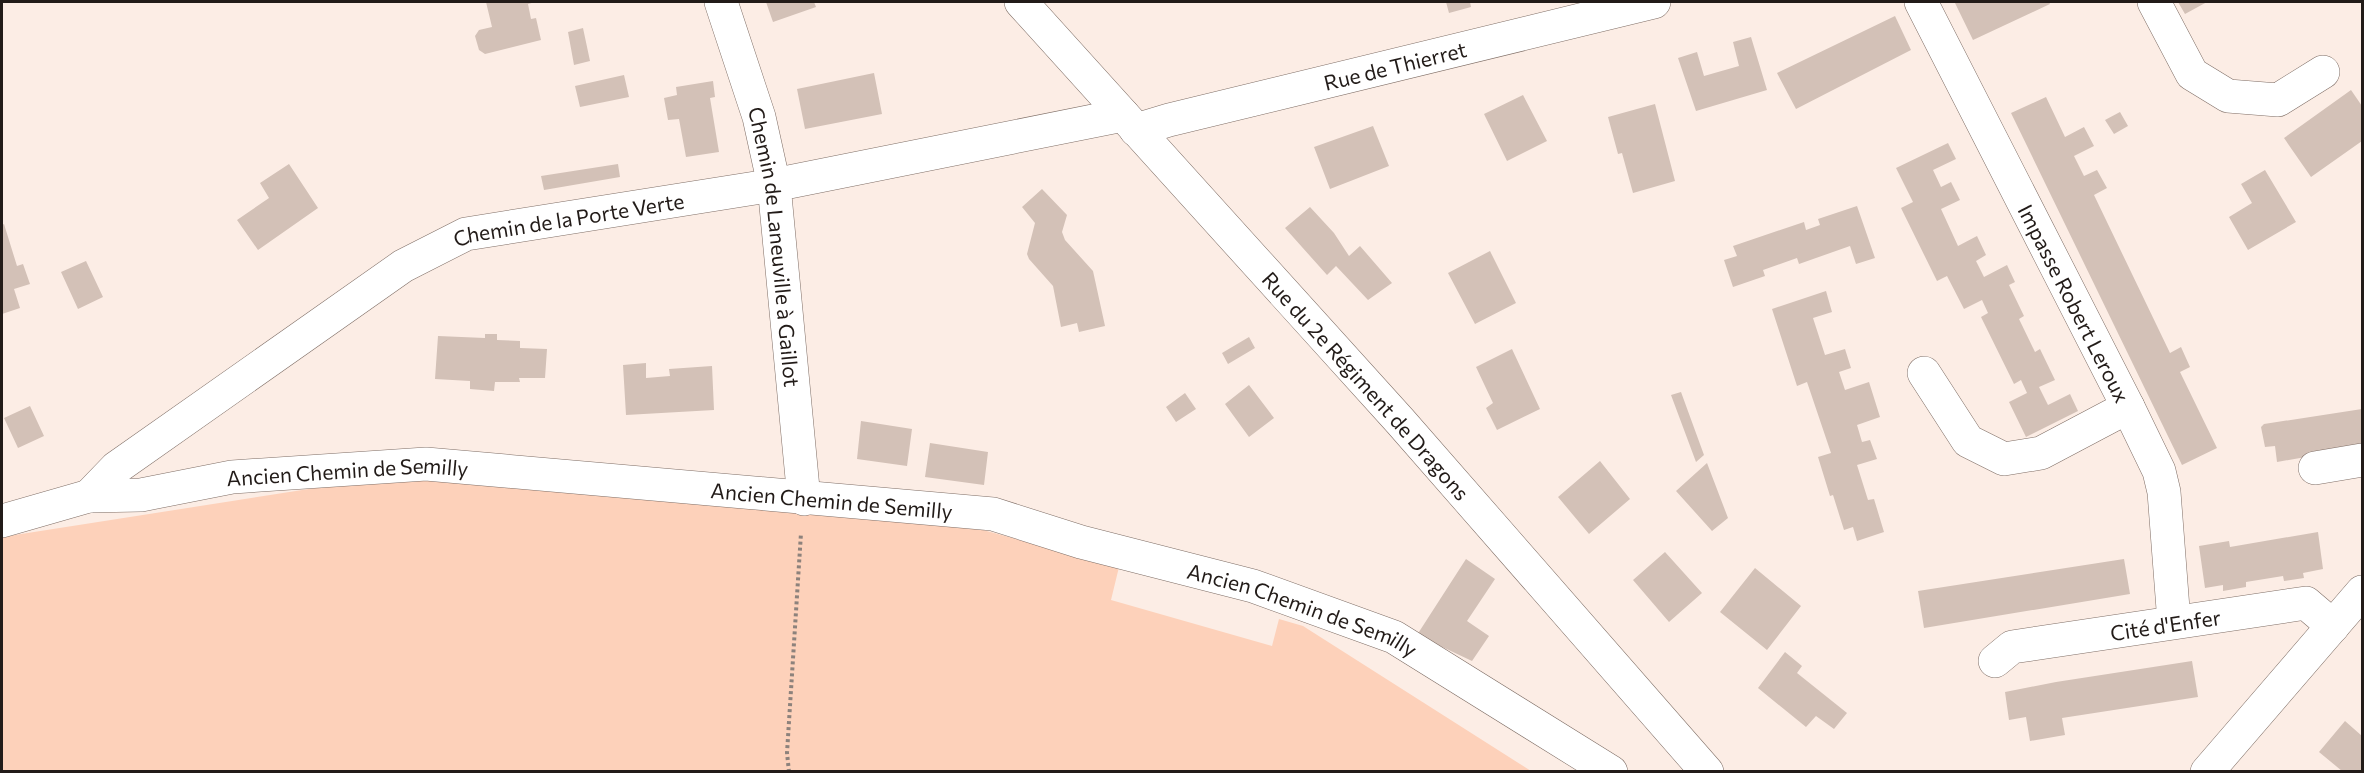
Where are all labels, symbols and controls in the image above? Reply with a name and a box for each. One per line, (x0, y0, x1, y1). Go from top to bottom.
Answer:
street label: Rue de Thierret (1321, 36, 1469, 94)
street label: Chemin de Laneuville à Gaillot (744, 103, 806, 388)
street label: Chemin de la Porte Verte (448, 187, 686, 251)
street label: Impasse Robert Leroux (2014, 200, 2136, 406)
street label: Rue du 2e Régiment de Dragons (1258, 266, 1475, 505)
street label: Ancien Chemin de Semilly (225, 451, 470, 490)
street label: Ancien Chemin de Semilly (710, 477, 954, 523)
street label: Ancien Chemin de Semilly (1185, 557, 1422, 661)
street label: Cité d'Enfer (2108, 603, 2222, 645)

